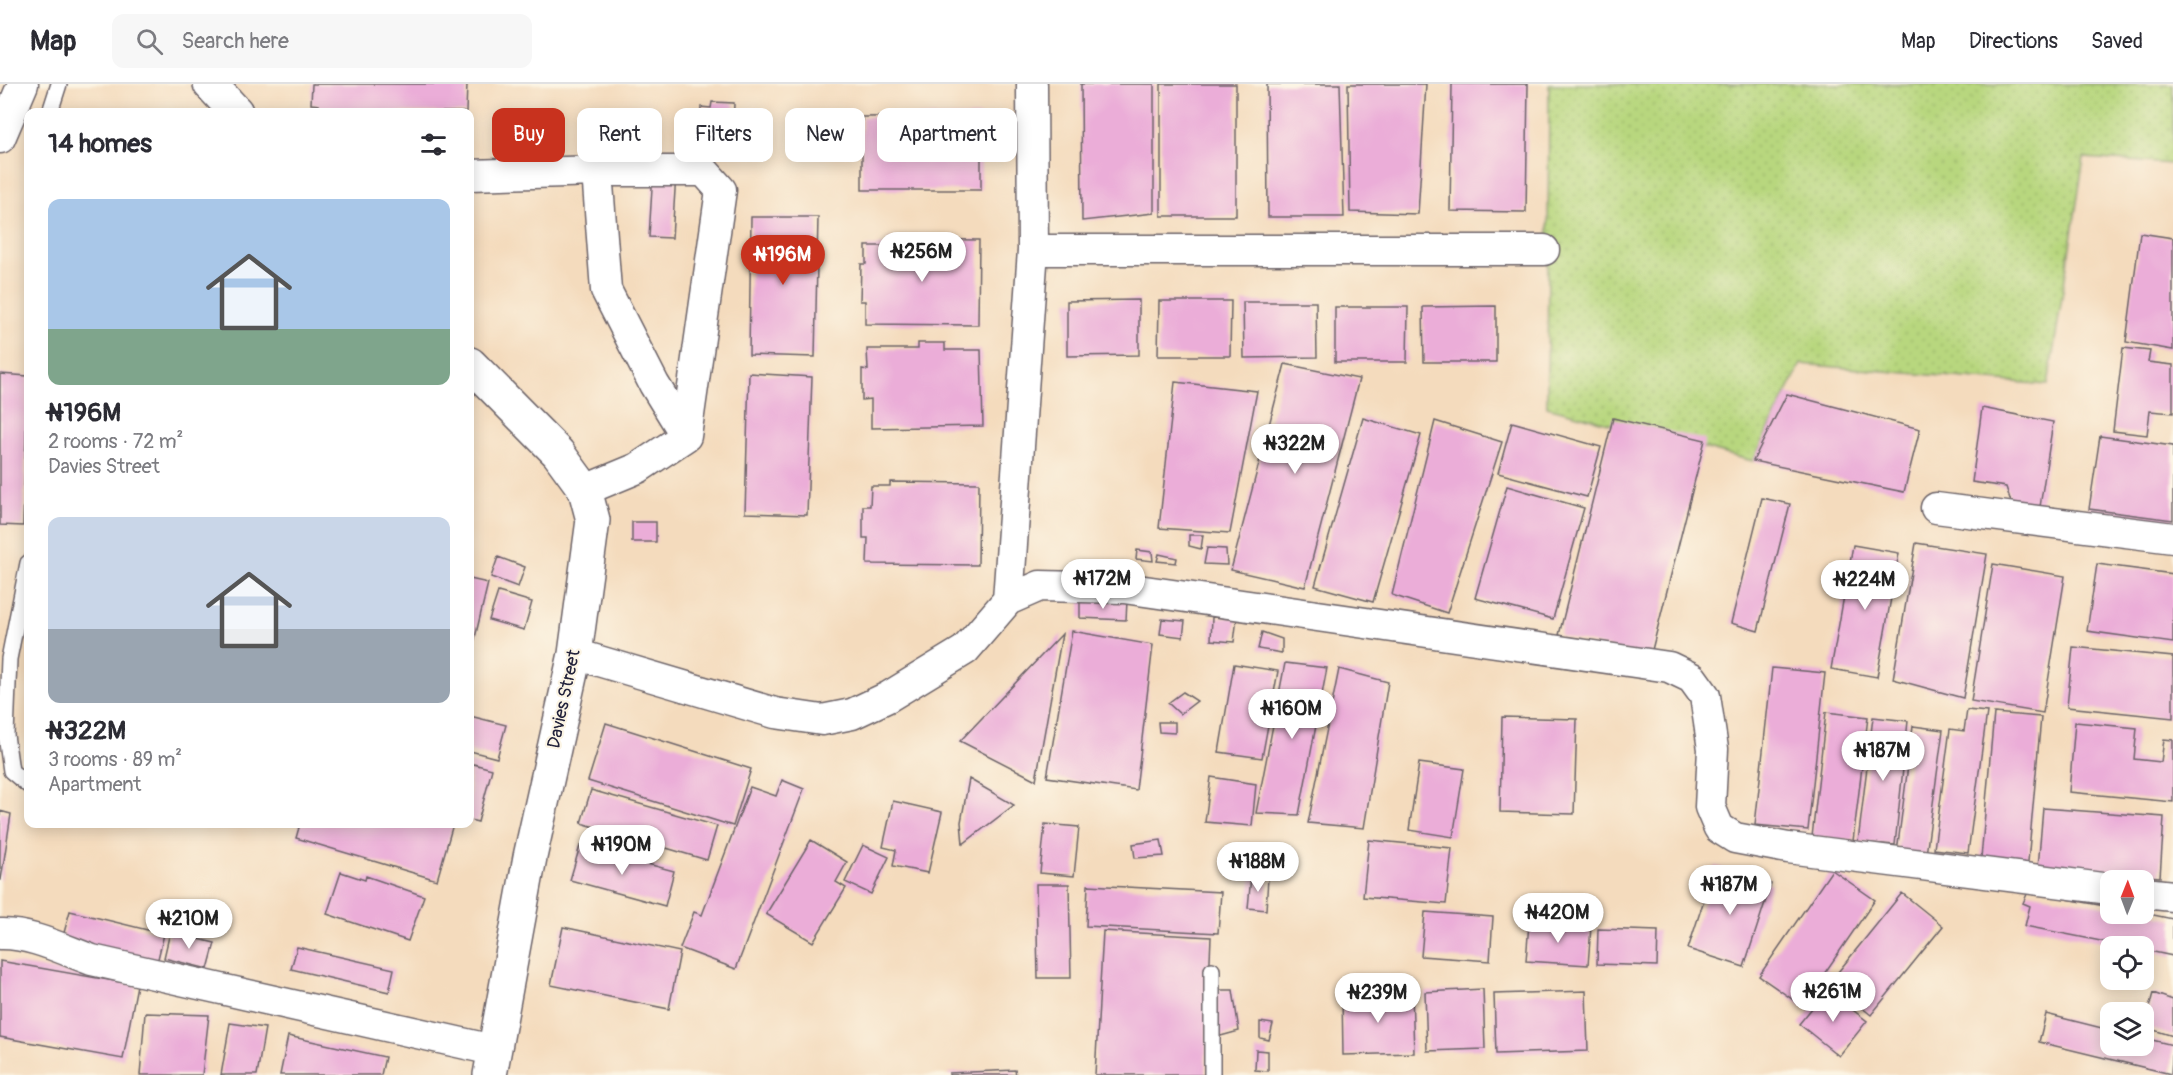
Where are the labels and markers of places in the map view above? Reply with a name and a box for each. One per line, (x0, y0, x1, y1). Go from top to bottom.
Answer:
pin: ₦256M (880, 232, 964, 283)
pin: ₦196M (741, 235, 825, 286)
pin: ₦322M (1253, 424, 1337, 475)
pin: ₦172M (1061, 559, 1145, 610)
pin: ₦224M (1823, 560, 1907, 611)
pin: ₦160M (1250, 689, 1334, 740)
pin: ₦187M (1841, 731, 1925, 782)
pin: ₦190M (580, 825, 664, 876)
pin: ₦188M (1216, 842, 1300, 893)
pin: ₦187M (1688, 865, 1772, 916)
pin: ₦420M (1516, 893, 1600, 944)
pin: ₦210M (147, 899, 231, 950)
pin: ₦261M (1791, 972, 1875, 1023)
pin: ₦239M (1336, 973, 1420, 1024)

